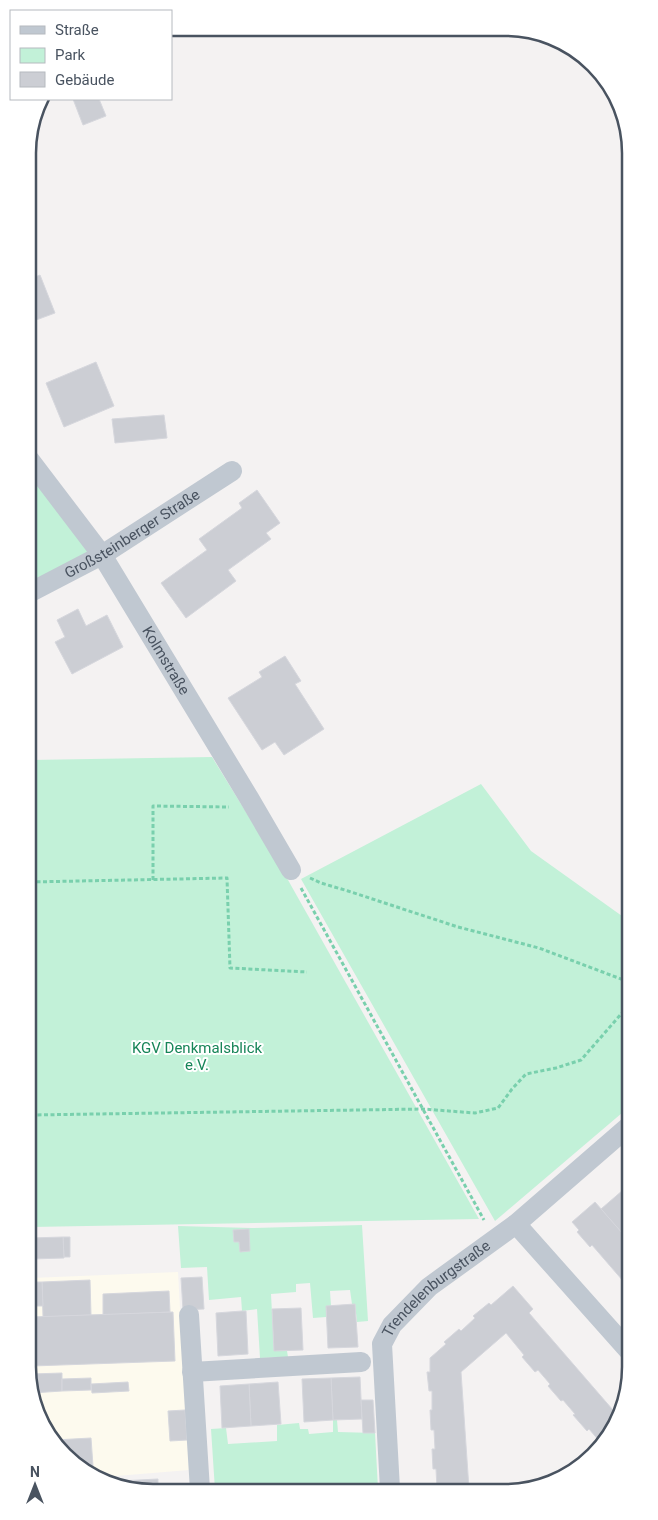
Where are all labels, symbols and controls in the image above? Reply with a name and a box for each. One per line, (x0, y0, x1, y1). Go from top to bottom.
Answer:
legend (10, 10, 172, 100)
text: Straße (55, 21, 99, 39)
text: Park (55, 46, 86, 64)
text: Gebäude (55, 71, 114, 89)
street label: Großsteinberger Straße (61, 485, 203, 582)
street label: Kolmstraße (138, 623, 194, 698)
park label: KGV Denkmalsblick e.V. (132, 1039, 263, 1074)
street label: Trendelenburgstraße (378, 1237, 494, 1340)
north arrow (10, 1460, 60, 1510)
text: N (30, 1464, 40, 1480)

